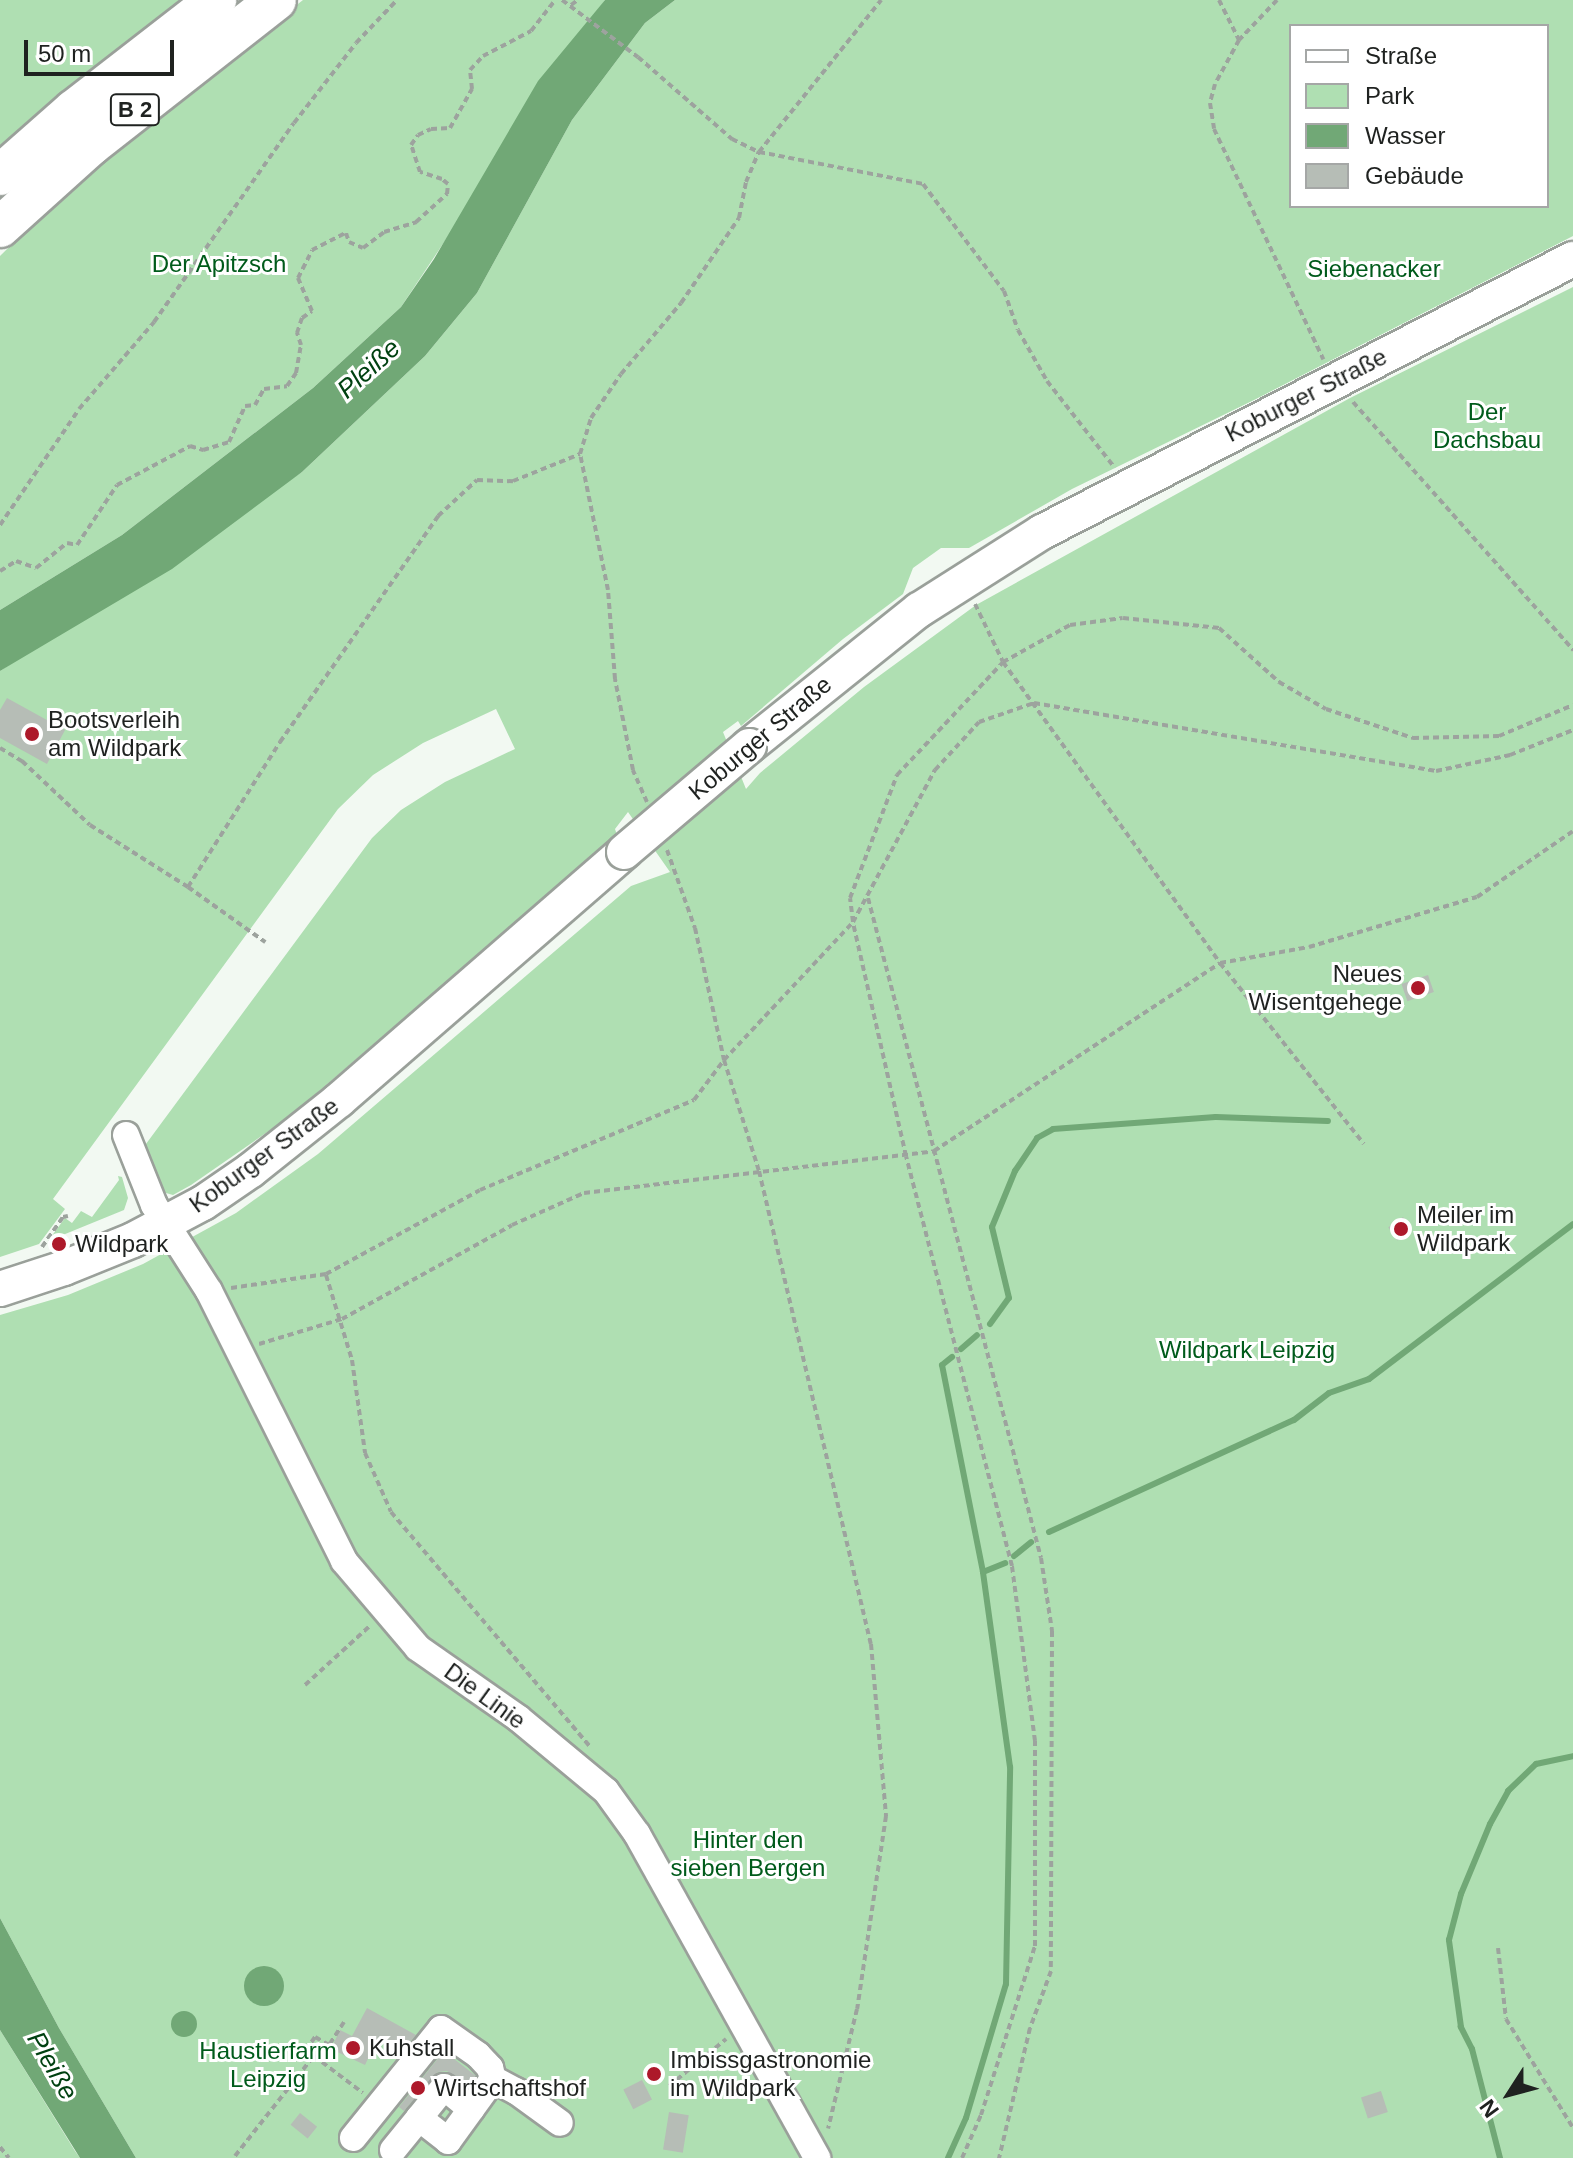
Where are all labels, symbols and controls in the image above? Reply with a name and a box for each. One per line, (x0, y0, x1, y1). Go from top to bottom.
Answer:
scale bar (28, 24, 178, 74)
legend (1289, 24, 1549, 208)
text: 50 m (38, 40, 91, 67)
text: Straße (1365, 42, 1437, 69)
text: Park (1365, 82, 1414, 109)
road number: B 2 (109, 92, 161, 128)
text: Wasser (1365, 122, 1445, 149)
text: Gebäude (1365, 162, 1464, 189)
park label: Der Apitzsch (151, 250, 287, 278)
park label: Siebenacker (1307, 255, 1441, 283)
water label: Pleiße (331, 333, 407, 405)
street label: Koburger Straße (1220, 342, 1392, 448)
park label: Der Dachsbau (1433, 398, 1541, 454)
street label: Koburger Straße (683, 670, 837, 806)
place label: Bootsverleih am Wildpark (48, 706, 181, 762)
marker: Bootsverleih am Wildpark (23, 725, 41, 743)
place label: Neues Wisentgehege (1249, 960, 1402, 1016)
marker: Neues Wisentgehege (1409, 979, 1427, 997)
street label: Koburger Straße (184, 1091, 344, 1219)
place label: Meiler im Wildpark (1417, 1201, 1514, 1257)
marker: Meiler im Wildpark (1392, 1220, 1410, 1238)
place label: Wildpark (75, 1230, 168, 1258)
marker: Wildpark (50, 1235, 68, 1253)
park label: Wildpark Leipzig (1159, 1336, 1335, 1364)
street label: Die Linie (439, 1657, 531, 1735)
park label: Hinter den sieben Bergen (671, 1826, 825, 1882)
water label: Pleiße (20, 2026, 84, 2106)
place label: Kuhstall (369, 2034, 454, 2062)
park label: Haustierfarm Leipzig (199, 2037, 337, 2093)
marker: Kuhstall (344, 2039, 362, 2057)
place label: Imbissgastronomie im Wildpark (670, 2046, 871, 2102)
north arrow (1469, 2054, 1549, 2134)
marker: Imbissgastronomie im Wildpark (645, 2065, 663, 2083)
place label: Wirtschaftshof (434, 2074, 586, 2102)
marker: Wirtschaftshof (409, 2079, 427, 2097)
text: N (1474, 2095, 1504, 2122)

